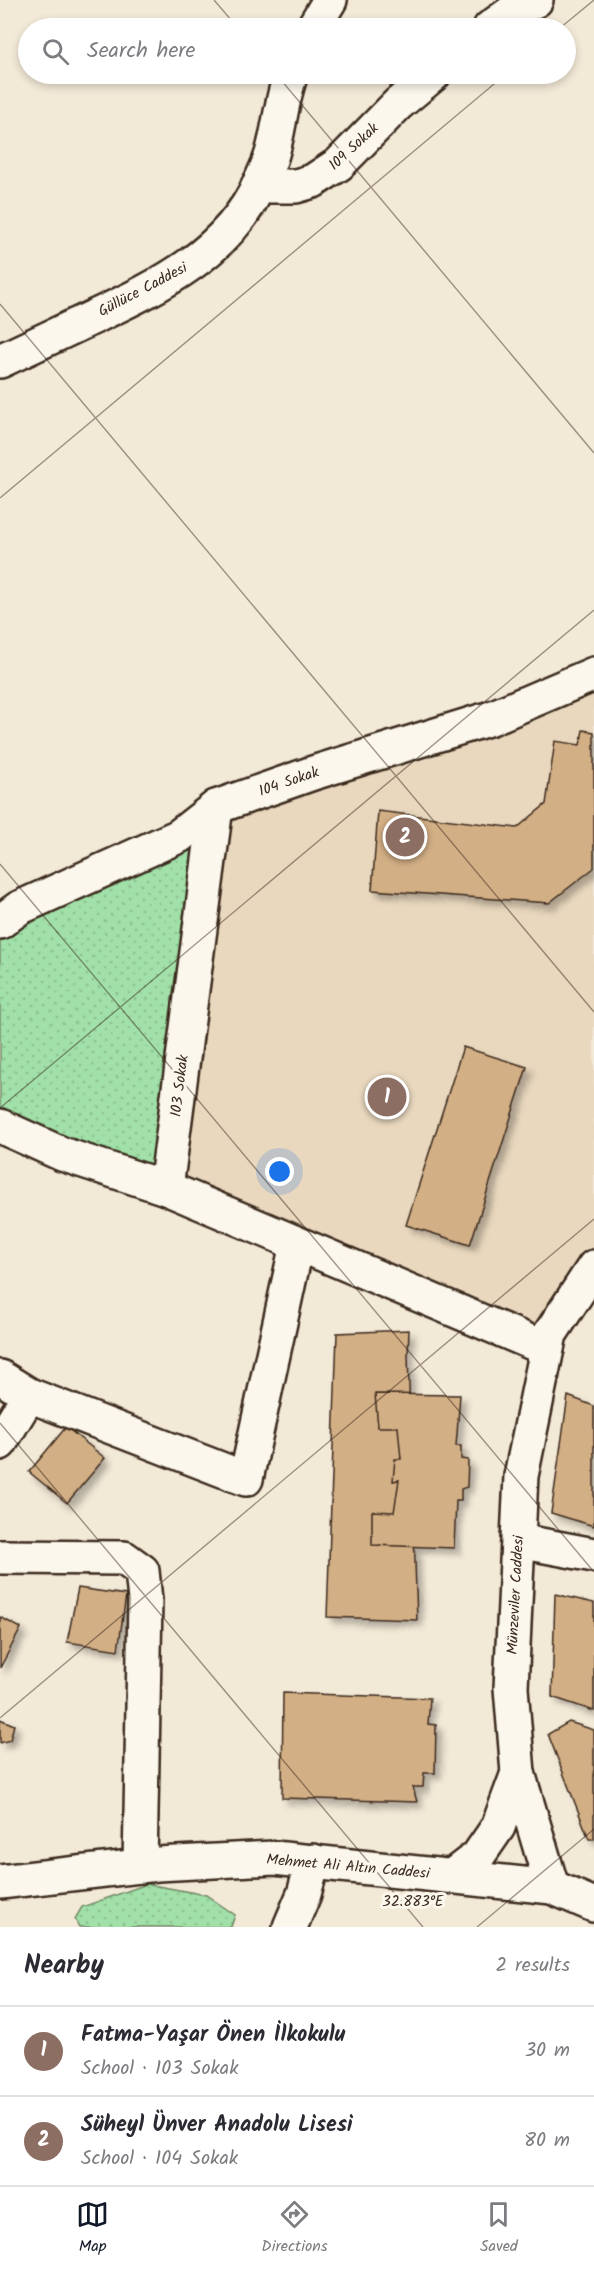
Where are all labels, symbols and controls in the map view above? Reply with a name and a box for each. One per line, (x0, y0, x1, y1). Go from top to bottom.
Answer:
search box (18, 18, 576, 84)
text: Search here (87, 34, 195, 69)
icon: search (39, 35, 72, 68)
street label: 109 Sokak (323, 117, 385, 177)
street label: Güllüce Caddesi (94, 256, 193, 324)
street label: 104 Sokak (256, 760, 323, 803)
pin: 2 (386, 814, 424, 860)
street label: 103 Sokak (164, 1052, 196, 1119)
pin: 1 (368, 1074, 406, 1120)
your location (265, 1157, 294, 1186)
street label: Münzeviler Caddesi (501, 1533, 531, 1655)
street label: Mehmet Ali Altın Caddesi (265, 1848, 432, 1886)
text: 32.883°E (382, 1890, 445, 1914)
text: Nearby (24, 1945, 104, 1987)
text: 2 results (495, 1950, 570, 1982)
text: Fatma-Yaşar Önen İlkokulu (81, 2018, 345, 2053)
text: 1 (40, 2035, 47, 2067)
text: 30 m (525, 2035, 570, 2067)
text: School · 103 Sokak (81, 2053, 239, 2085)
text: Süheyl Ünver Anadolu Lisesi (81, 2108, 353, 2143)
text: 2 (38, 2125, 49, 2157)
text: 80 m (524, 2125, 570, 2157)
text: School · 104 Sokak (81, 2143, 238, 2175)
tab: Map (76, 2198, 109, 2259)
tab: Directions (261, 2198, 328, 2259)
tab: Saved (480, 2198, 518, 2259)

